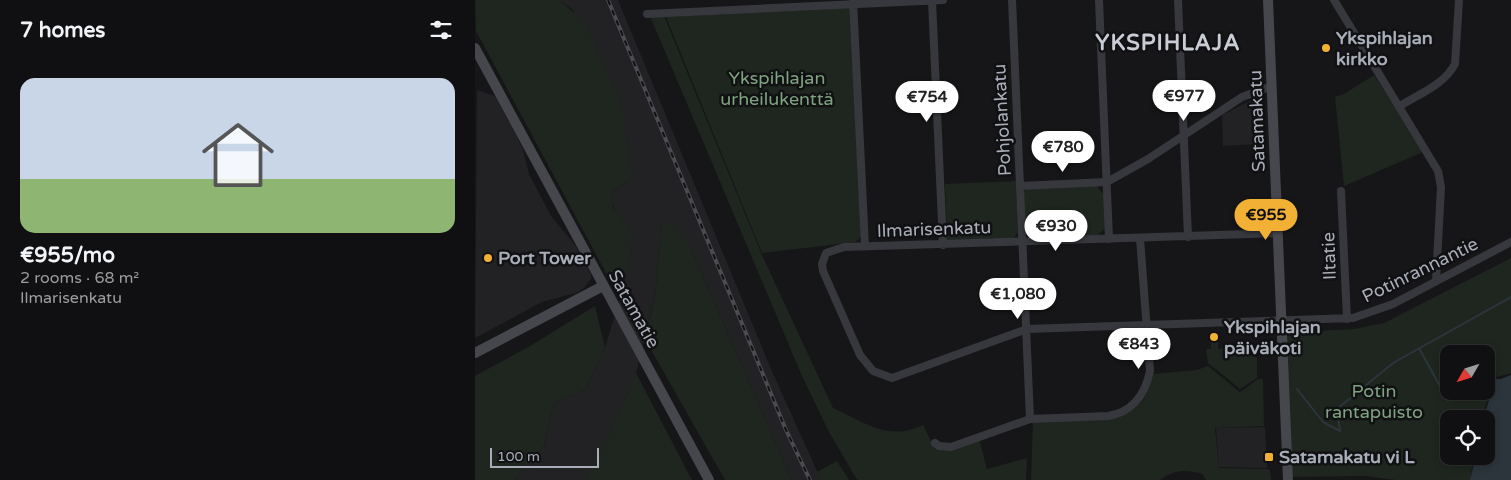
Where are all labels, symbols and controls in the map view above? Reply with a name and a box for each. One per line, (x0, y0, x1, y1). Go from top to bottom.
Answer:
icon: filters (427, 16, 455, 44)
text: 7 homes (20, 18, 105, 43)
place label: Ykspihlajan kirkko (1336, 27, 1433, 70)
district label: YKSPIHLAJA (1095, 30, 1241, 56)
marker: Ykspihlajan kirkko (1320, 42, 1332, 54)
street label: Pohjolankatu (988, 63, 1016, 177)
park label: Ykspihlajan urheilukenttä (720, 67, 834, 110)
street label: Satamakatu (1244, 70, 1270, 172)
pin: €754 (897, 80, 957, 123)
pin: €977 (1154, 80, 1214, 122)
text: €977 (1163, 86, 1205, 106)
text: €754 (906, 87, 948, 107)
icon: home (193, 110, 283, 200)
pin: €780 (1033, 130, 1093, 173)
text: €780 (1042, 137, 1084, 157)
pin: €955 (1236, 198, 1296, 241)
text: €955 (1245, 205, 1287, 225)
pin: €930 (1026, 210, 1086, 252)
street label: Ilmarisenkatu (876, 216, 992, 242)
text: €930 (1035, 216, 1077, 236)
street label: Iltatie (1317, 232, 1341, 280)
street label: Potinrannantie (1358, 232, 1482, 308)
text: €955/mo (20, 243, 115, 268)
place label: Port Tower (498, 247, 592, 269)
marker: Port Tower (482, 252, 494, 264)
street label: Satamatie (604, 266, 664, 352)
text: 2 rooms · 68 m² (20, 268, 139, 288)
pin: €1,080 (977, 278, 1059, 320)
text: €1,080 (990, 284, 1046, 304)
text: Ilmarisenkatu (20, 288, 122, 308)
place label: Ykspihlajan päiväkoti (1224, 316, 1321, 359)
pin: €843 (1109, 328, 1169, 370)
marker: Ykspihlajan päiväkoti (1208, 331, 1220, 343)
text: €843 (1118, 334, 1160, 354)
north arrow (1440, 345, 1495, 400)
map controls (1440, 345, 1495, 465)
park label: Potin rantapuisto (1325, 380, 1423, 423)
button: locate (1440, 410, 1495, 465)
scale bar (490, 445, 599, 468)
place label: Satamakatu vi L (1279, 446, 1415, 468)
text: 100 m (497, 448, 540, 465)
marker: Satamakatu vi L (1263, 451, 1275, 463)

